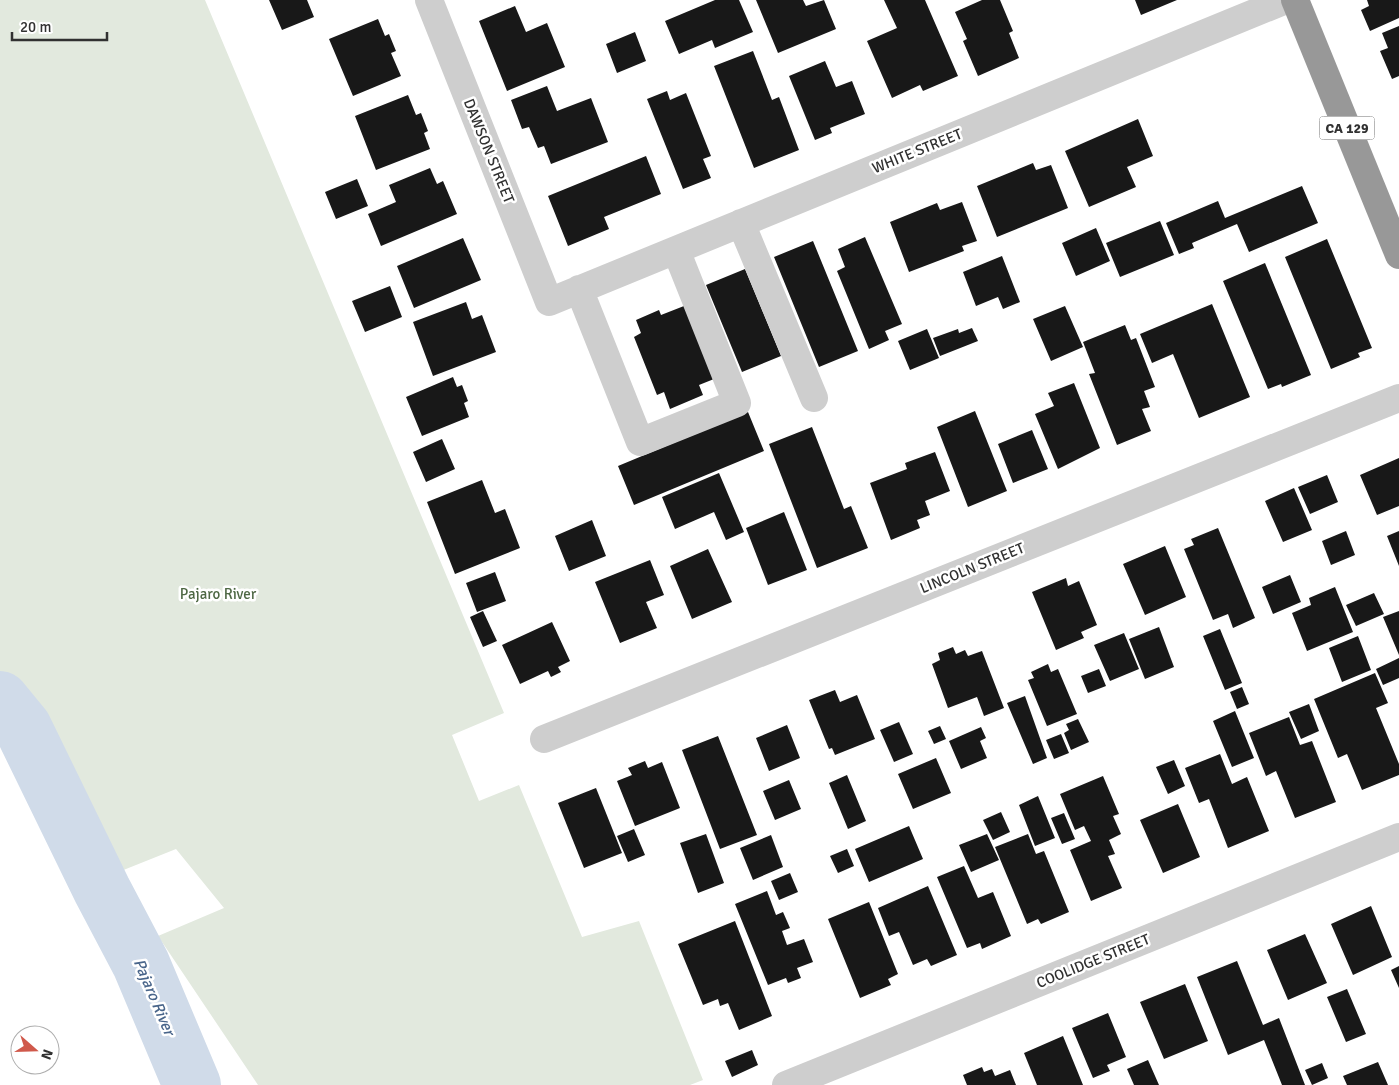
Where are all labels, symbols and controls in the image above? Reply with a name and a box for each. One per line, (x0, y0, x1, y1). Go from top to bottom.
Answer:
scale bar (12, 10, 108, 42)
text: 20 m (20, 18, 51, 36)
street label: DAWSON STREET (460, 96, 518, 206)
road number: CA 129 (1320, 116, 1374, 140)
street label: WHITE STREET (870, 125, 965, 177)
street label: LINCOLN STREET (917, 539, 1027, 597)
park label: Pajaro River (180, 585, 257, 603)
street label: COOLIDGE STREET (1034, 930, 1153, 992)
water label: Pajaro River (129, 956, 180, 1040)
north arrow (10, 1025, 60, 1075)
text: N (37, 1047, 56, 1062)

